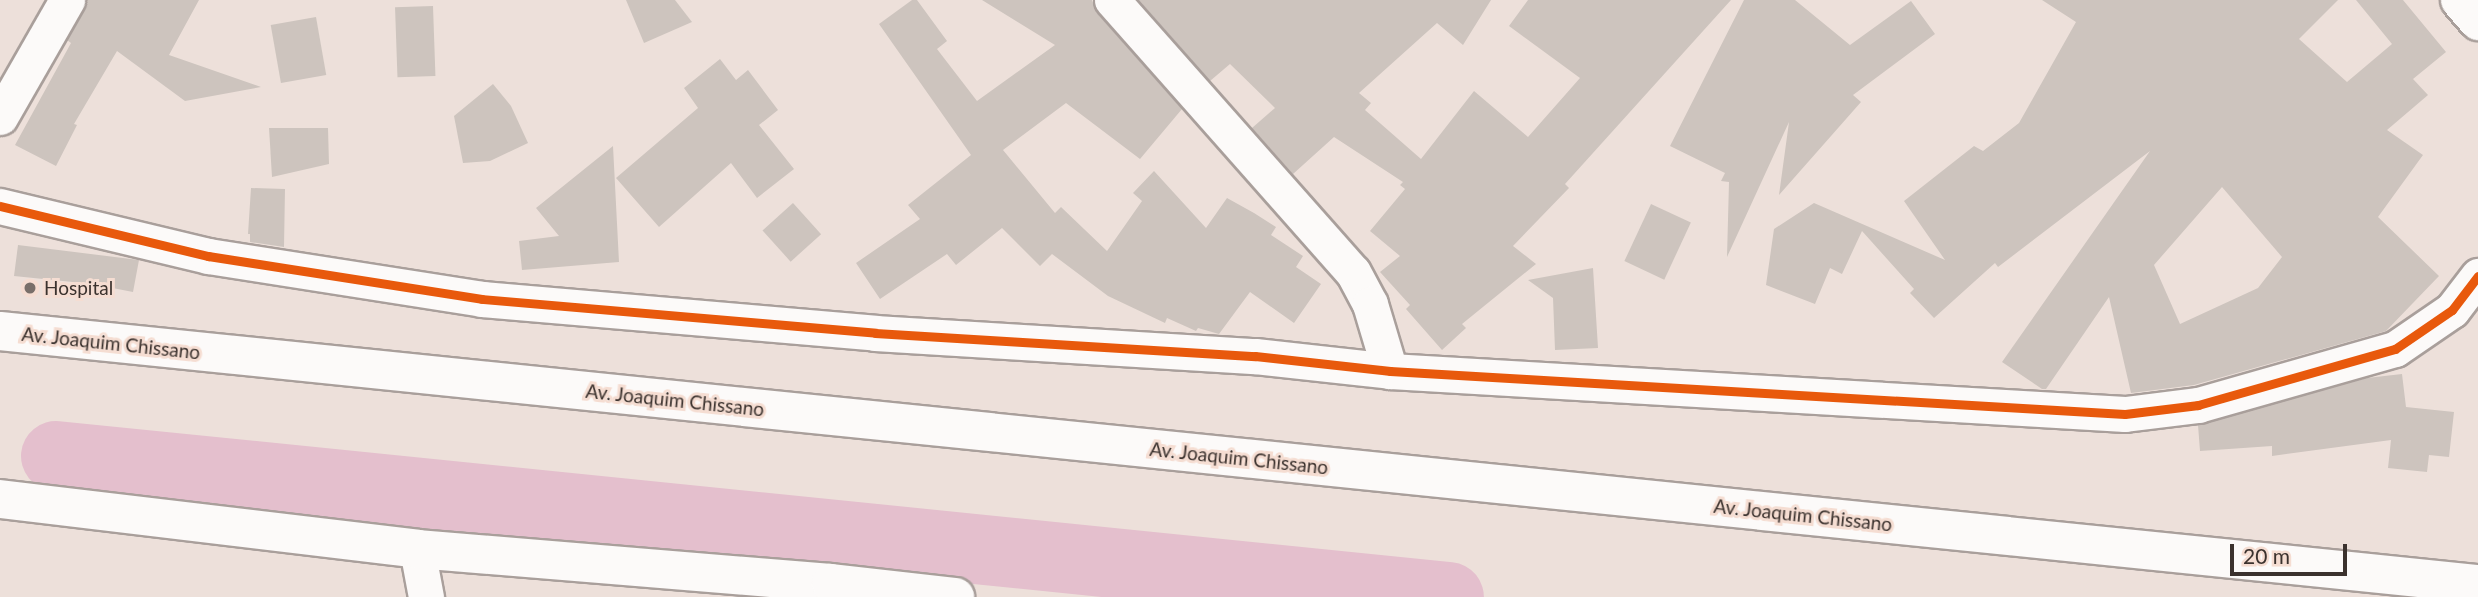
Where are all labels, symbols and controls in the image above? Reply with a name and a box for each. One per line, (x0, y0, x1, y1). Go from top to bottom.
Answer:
place label: Hospital (44, 277, 113, 299)
marker: Hospital (22, 280, 38, 296)
street label: Av. Joaquim Chissano (20, 322, 202, 364)
street label: Av. Joaquim Chissano (584, 379, 766, 421)
street label: Av. Joaquim Chissano (1148, 437, 1330, 479)
street label: Av. Joaquim Chissano (1712, 494, 1894, 536)
scale bar (2233, 530, 2350, 574)
text: 20 m (2243, 543, 2290, 568)

